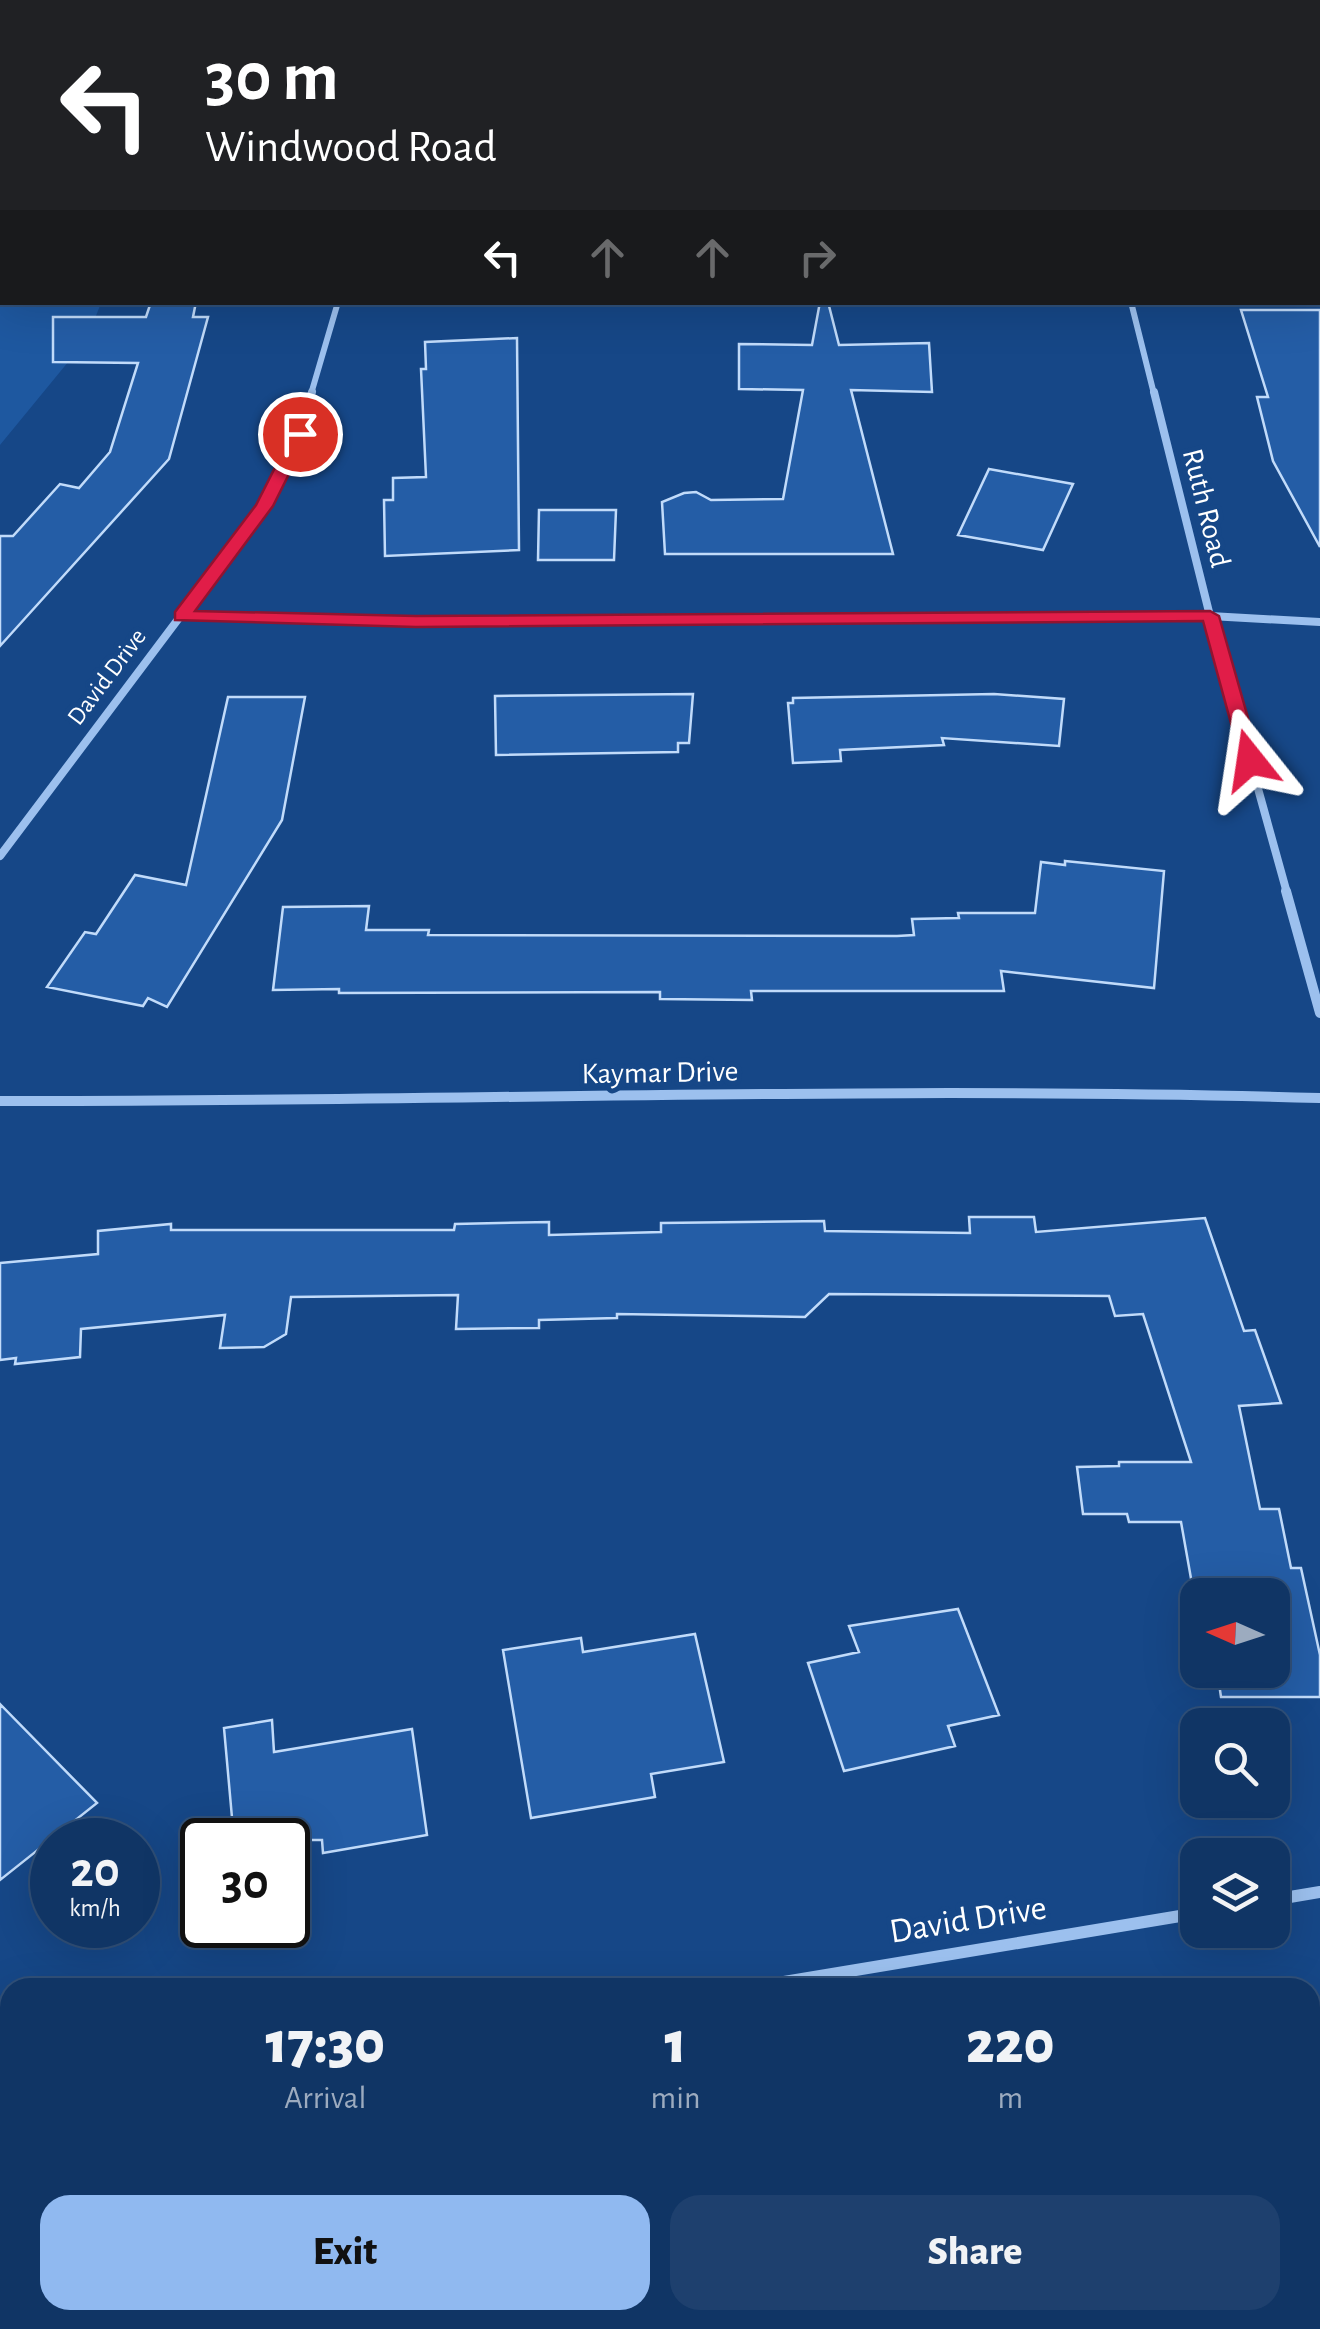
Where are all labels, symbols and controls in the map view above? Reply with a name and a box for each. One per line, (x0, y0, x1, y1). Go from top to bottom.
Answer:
icon: left (40, 40, 170, 170)
text: 30 m (205, 43, 339, 113)
text: Windwood Road (205, 125, 497, 170)
icon: left (475, 230, 530, 285)
icon: ahead (580, 230, 635, 285)
icon: ahead (685, 230, 740, 285)
icon: right (790, 230, 845, 285)
pin (258, 392, 343, 477)
icon: arrive (273, 407, 328, 462)
street label: Ruth Road (1177, 446, 1235, 570)
street label: David Drive (63, 624, 151, 730)
position arrow (1198, 708, 1302, 812)
street label: Kaymar Drive (581, 1057, 739, 1089)
north arrow (1180, 1578, 1290, 1688)
map controls (1180, 1578, 1290, 1948)
button: search (1180, 1708, 1290, 1818)
speed limit sign: 30 (180, 1818, 310, 1948)
button: layers (1180, 1838, 1290, 1948)
text: 20 (70, 1846, 120, 1896)
street label: David Drive (887, 1890, 1049, 1950)
text: km/h (69, 1896, 121, 1921)
text: 17:30 (265, 2014, 385, 2074)
text: 1 (664, 2014, 687, 2074)
text: 220 (966, 2014, 1055, 2074)
text: Arrival (284, 2082, 366, 2114)
text: min (651, 2082, 700, 2114)
text: m (997, 2082, 1023, 2114)
button: Exit (40, 2195, 650, 2310)
button: Share (670, 2195, 1280, 2310)

